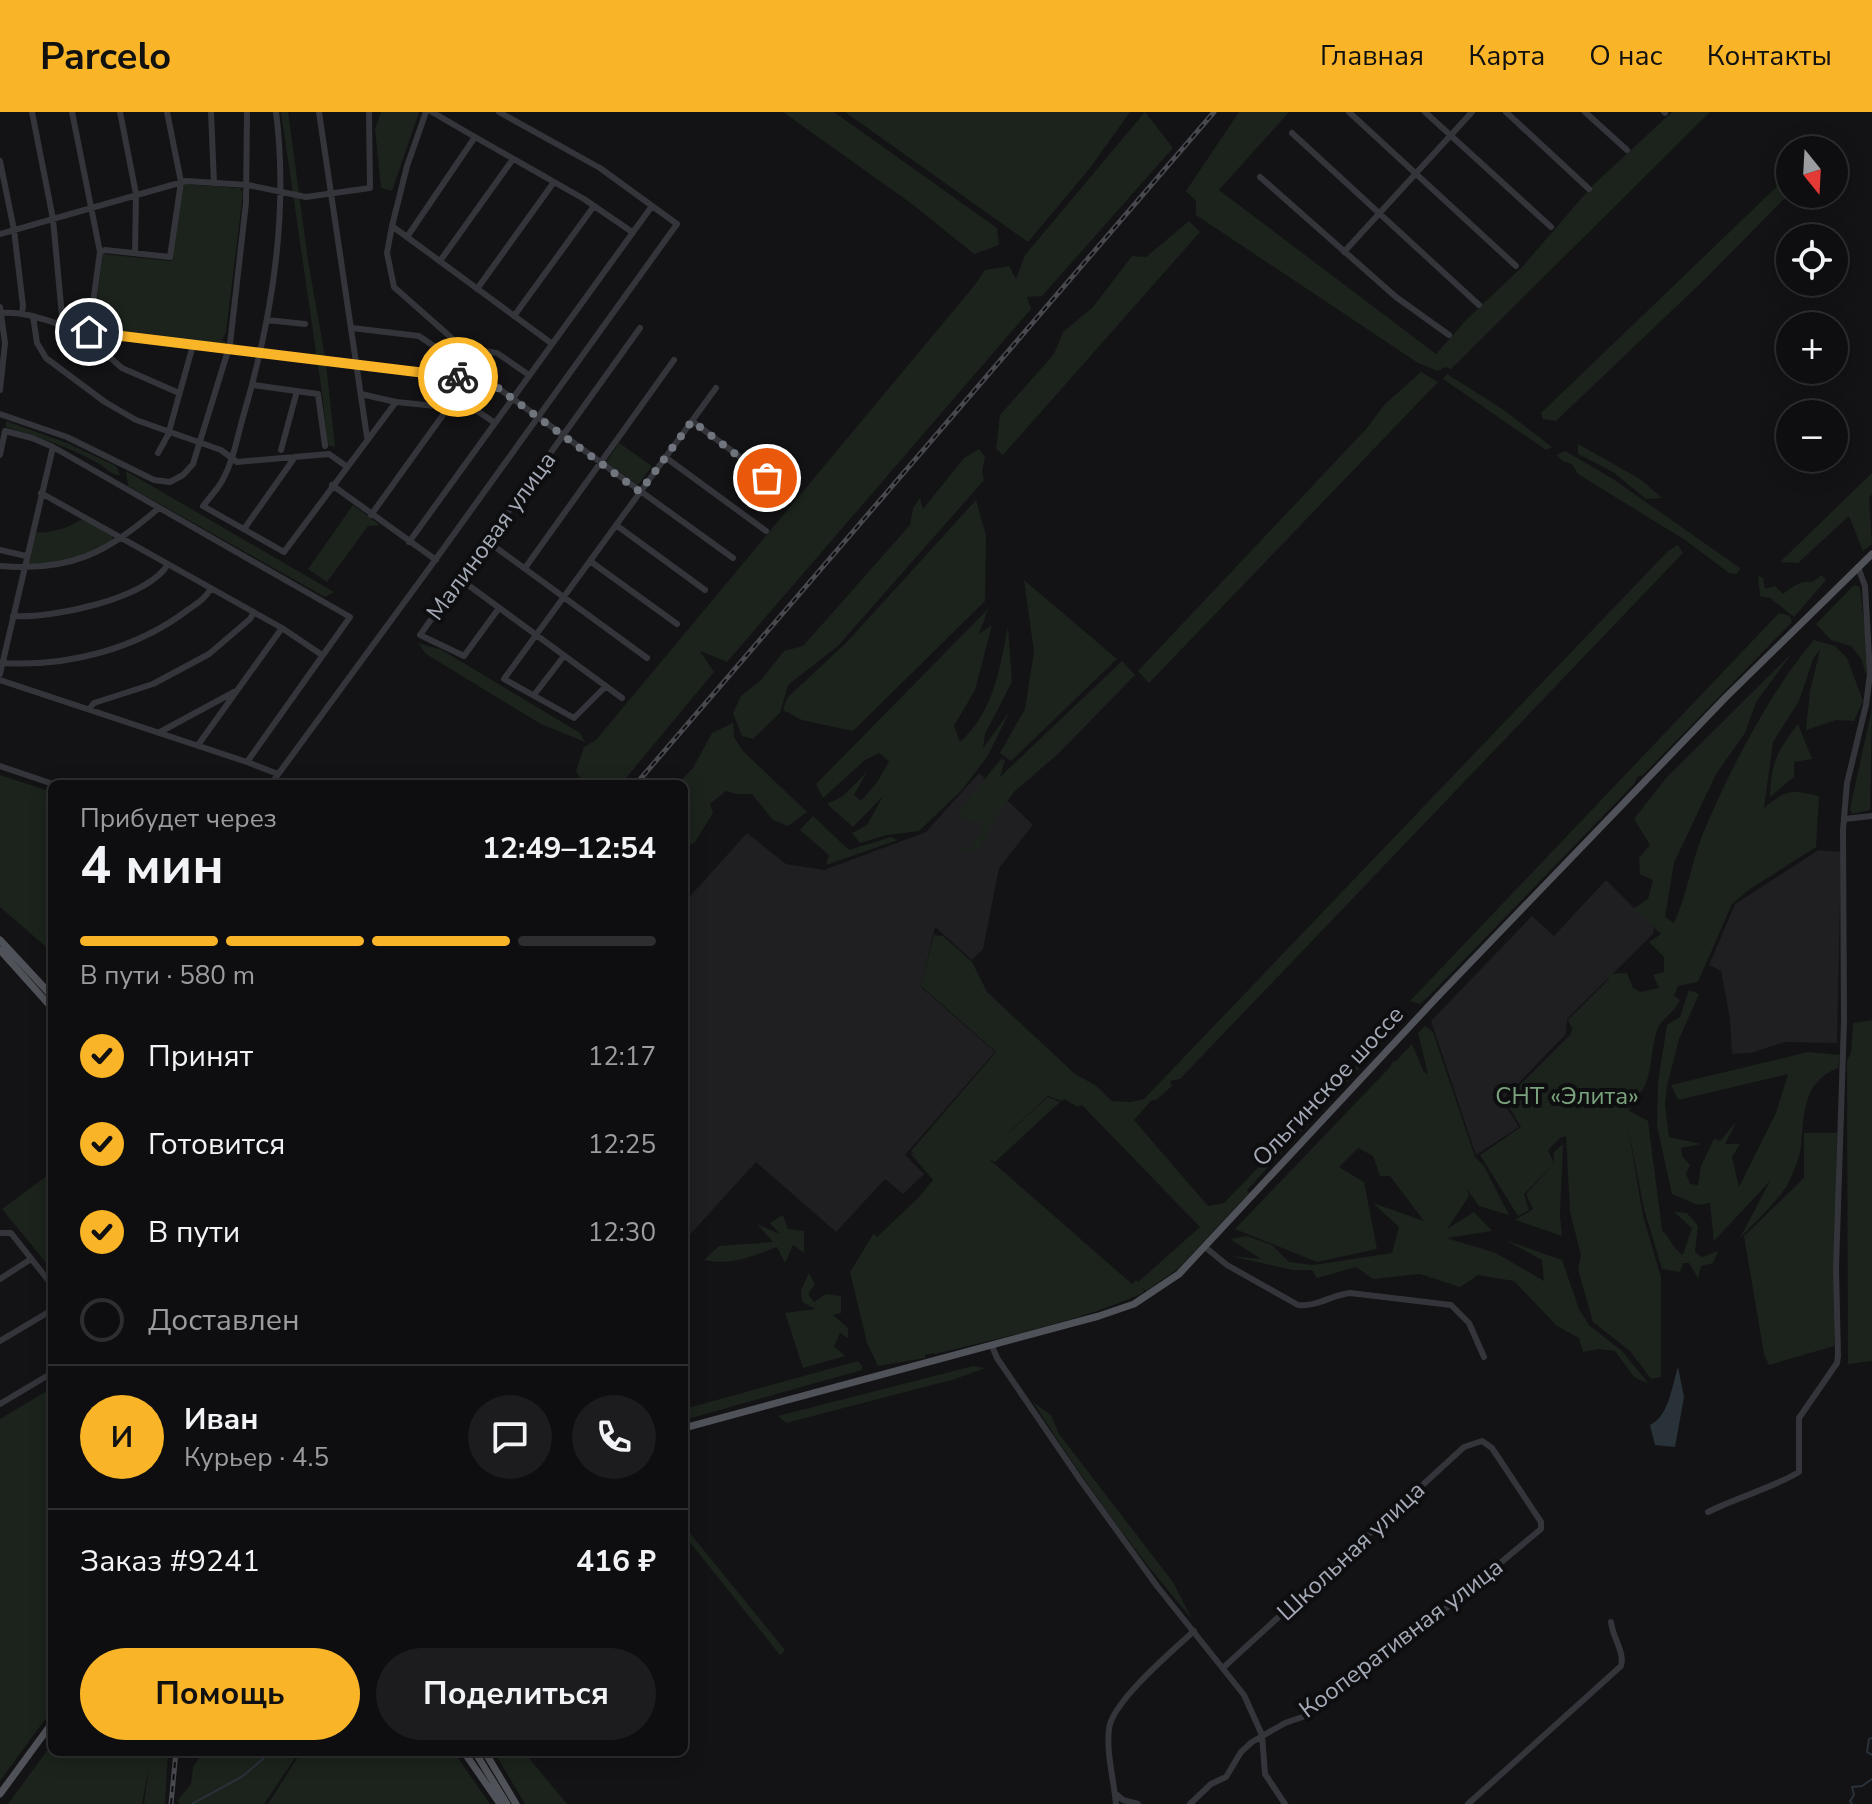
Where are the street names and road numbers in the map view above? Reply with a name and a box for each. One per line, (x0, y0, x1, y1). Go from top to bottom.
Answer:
street label: Малиновая улица (419, 445, 563, 627)
street label: Ольгинское шоссе (1245, 999, 1411, 1173)
street label: Школьная улица (1270, 1474, 1432, 1628)
street label: Кооперативная улица (1293, 1551, 1509, 1725)

